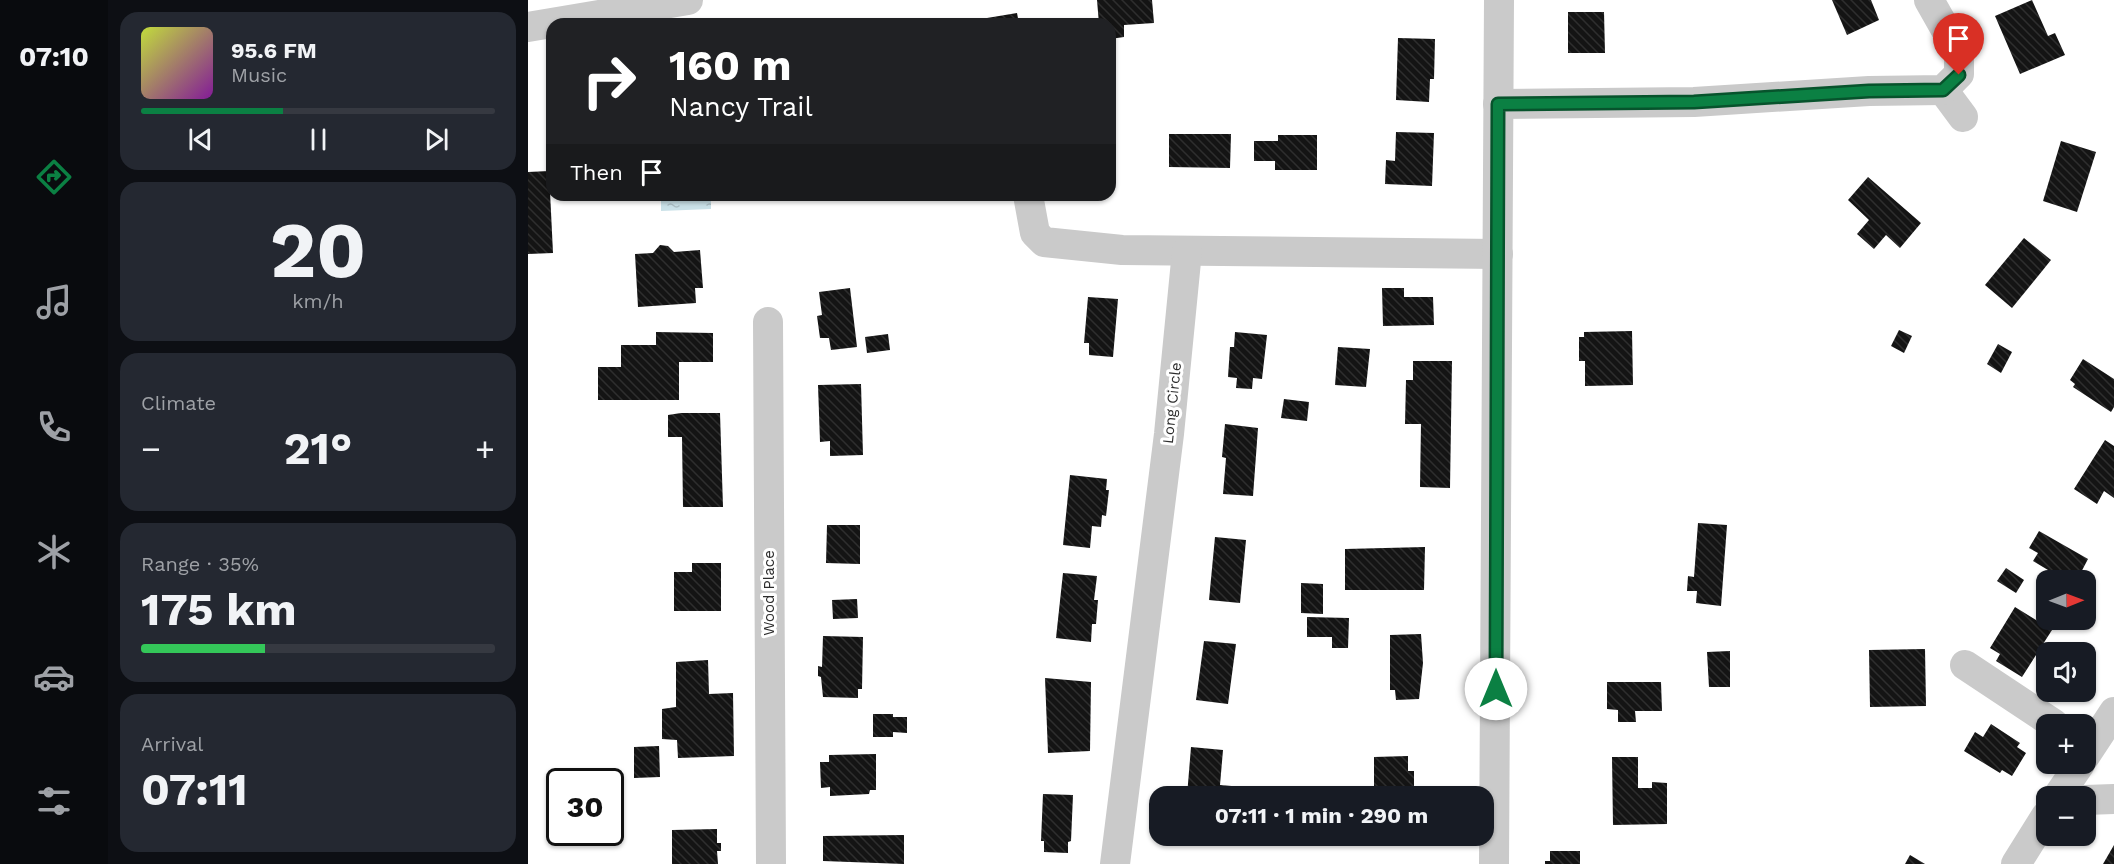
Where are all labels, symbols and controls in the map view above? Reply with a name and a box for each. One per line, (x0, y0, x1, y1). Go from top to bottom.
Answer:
pin (1933, 13, 1984, 75)
icon: arrive (1942, 22, 1975, 55)
text: 95.6 FM (231, 38, 317, 63)
text: 07:10 (19, 41, 89, 73)
text: 160 m (669, 41, 792, 90)
icon: right (570, 42, 648, 120)
text: Music (231, 63, 287, 87)
text: Nancy Trail (669, 91, 813, 123)
icon: previous (184, 123, 217, 156)
icon: pause (302, 123, 335, 156)
icon: next (420, 123, 453, 156)
icon: directions (33, 156, 75, 198)
icon: arrive (635, 156, 668, 189)
text: Then (570, 160, 623, 185)
text: 20 (270, 204, 366, 296)
icon: music (33, 281, 75, 323)
text: km/h (292, 289, 344, 313)
street label: Long Circle (1159, 361, 1185, 445)
text: Climate (141, 391, 216, 415)
icon: phone (33, 406, 75, 448)
text: 21° (284, 422, 352, 475)
text: − (141, 429, 161, 468)
text: + (475, 429, 495, 468)
icon: climate (33, 531, 75, 573)
street label: Wood Place (760, 550, 778, 636)
text: Range · 35% (141, 552, 259, 576)
north arrow (2036, 570, 2096, 630)
map controls (2036, 570, 2096, 846)
text: 175 km (141, 583, 297, 636)
button: sound (2036, 642, 2096, 702)
icon: car (33, 656, 75, 698)
position arrow (1464, 657, 1528, 721)
button: + (2036, 714, 2096, 774)
text: Arrival (141, 732, 203, 756)
text: 07:11 (141, 763, 248, 816)
speed limit sign: 30 (546, 768, 624, 846)
icon: filters (33, 780, 75, 822)
button: − (2036, 786, 2096, 846)
text: 07:11 · 1 min · 290 m (1215, 803, 1428, 828)

